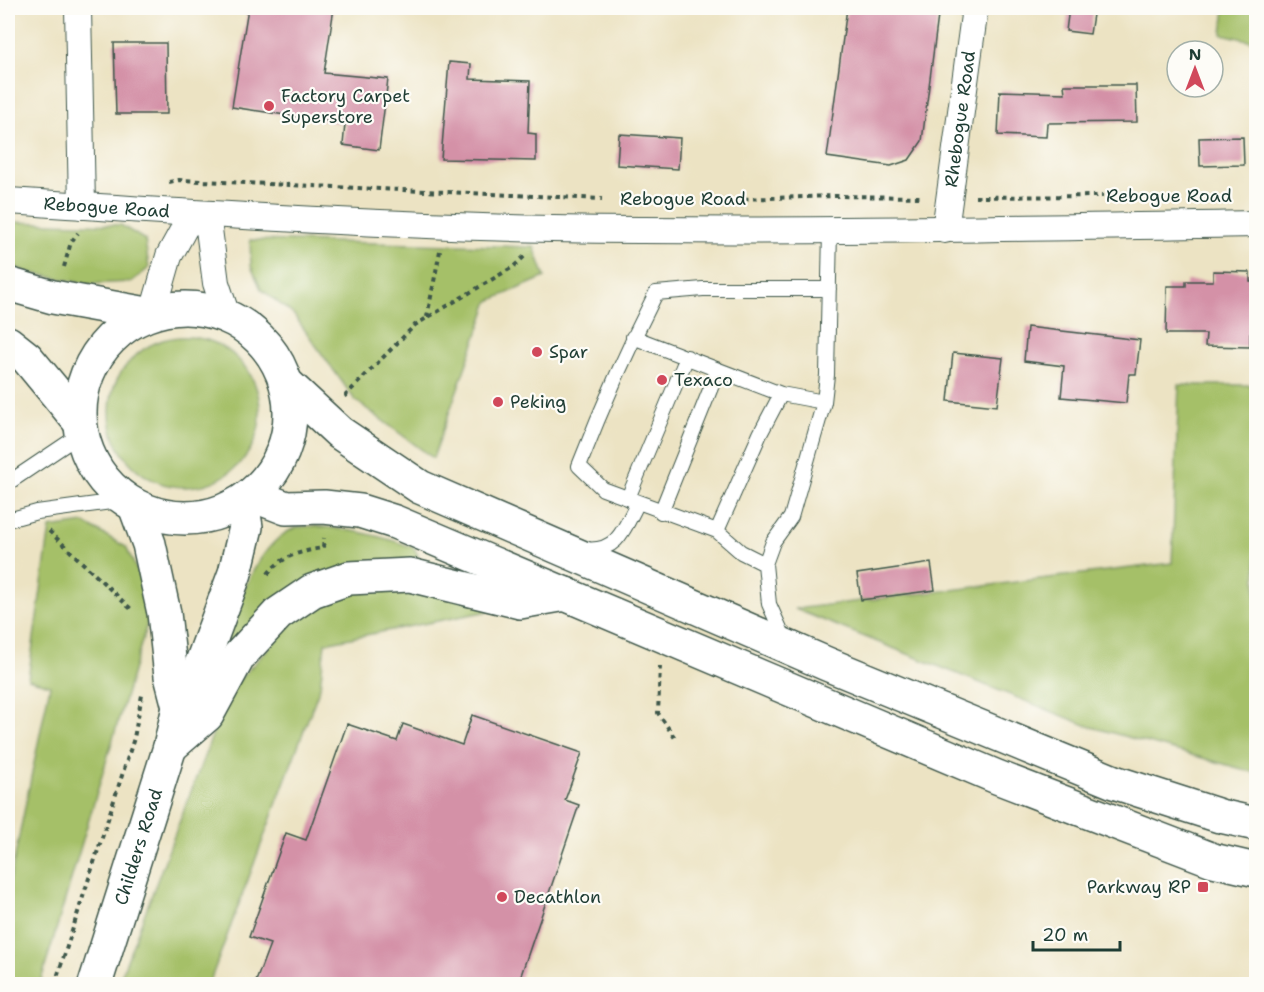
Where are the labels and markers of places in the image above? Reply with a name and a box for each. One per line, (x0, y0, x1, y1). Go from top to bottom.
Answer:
place label: Factory Carpet Superstore (281, 84, 410, 129)
marker: Factory Carpet Superstore (262, 99, 276, 113)
place label: Spar (549, 340, 588, 364)
marker: Spar (530, 345, 544, 359)
place label: Texaco (674, 368, 733, 392)
marker: Texaco (655, 373, 669, 387)
place label: Peking (510, 390, 566, 414)
marker: Peking (491, 395, 505, 409)
place label: Parkway RP (1087, 875, 1191, 899)
marker: Parkway RP (1196, 880, 1210, 894)
place label: Decathlon (514, 885, 601, 909)
marker: Decathlon (495, 890, 509, 904)

